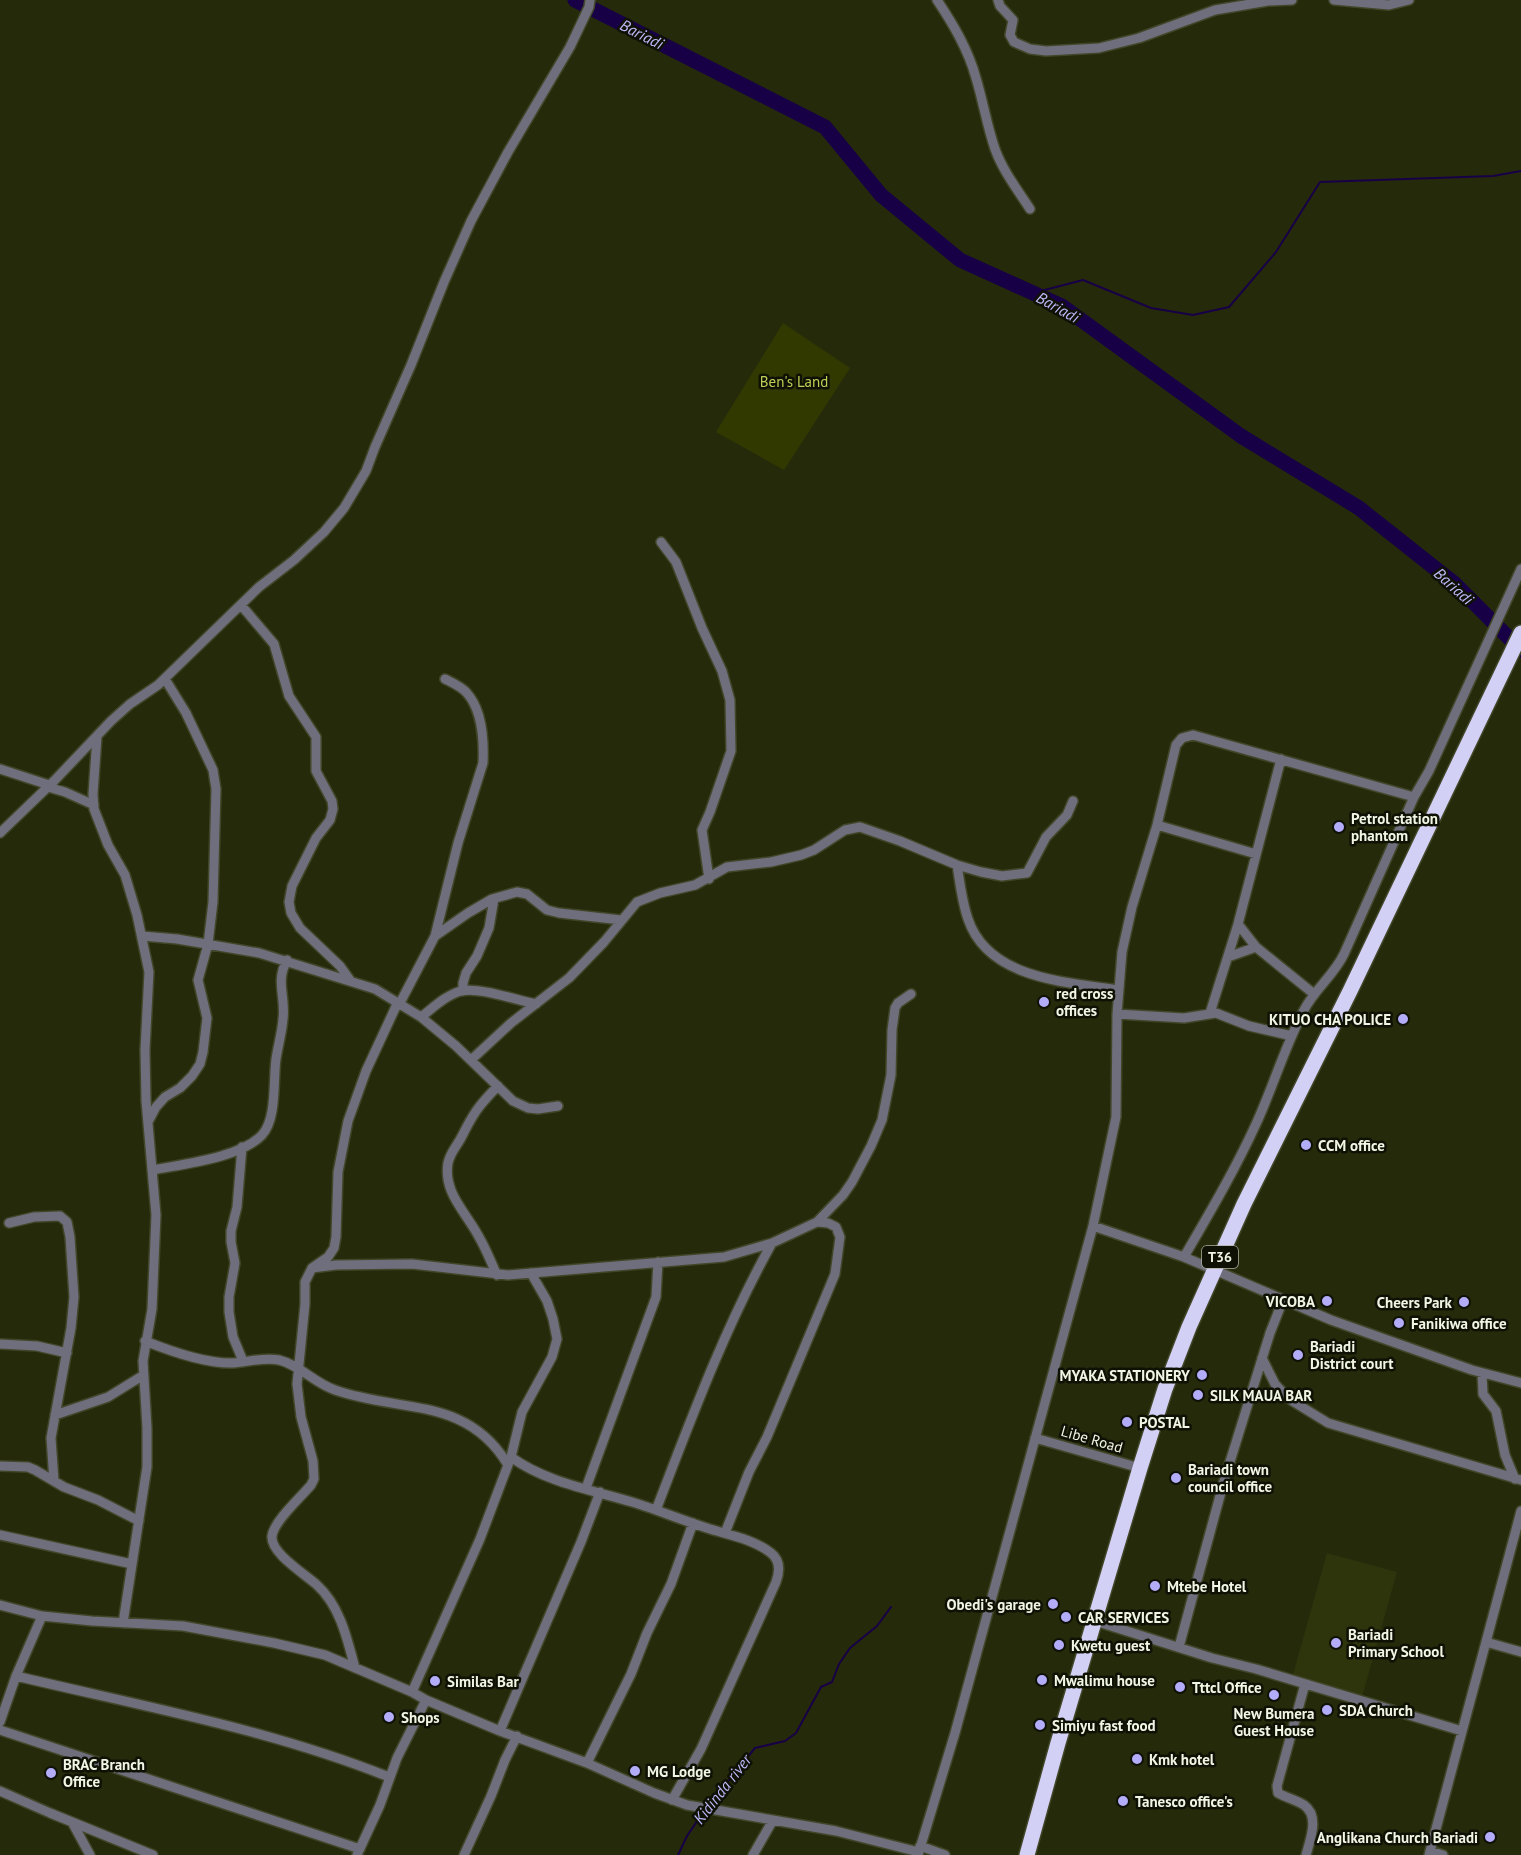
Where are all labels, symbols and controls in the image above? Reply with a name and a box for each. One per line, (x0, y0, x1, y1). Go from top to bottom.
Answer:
water label: Bariadi (617, 15, 668, 54)
water label: Bariadi (1033, 287, 1084, 327)
park label: Ben's Land (760, 372, 828, 391)
water label: Bariadi (1430, 563, 1478, 609)
place label: Petrol station phantom (1351, 809, 1438, 845)
marker: Petrol station phantom (1332, 820, 1346, 834)
place label: red cross offices (1056, 984, 1113, 1020)
marker: red cross offices (1037, 995, 1051, 1009)
place label: KITUO CHA POLICE (1269, 1010, 1391, 1029)
marker: KITUO CHA POLICE (1396, 1012, 1410, 1026)
place label: CCM office (1318, 1136, 1385, 1155)
marker: CCM office (1299, 1138, 1313, 1152)
road number: T36 (1202, 1246, 1238, 1268)
place label: VICOBA (1265, 1292, 1316, 1311)
place label: Cheers Park (1377, 1293, 1453, 1312)
marker: VICOBA (1320, 1294, 1334, 1308)
marker: Cheers Park (1457, 1295, 1471, 1309)
place label: Fanikiwa office (1411, 1314, 1507, 1333)
marker: Fanikiwa office (1392, 1316, 1406, 1330)
place label: Bariadi District court (1310, 1337, 1394, 1373)
marker: Bariadi District court (1291, 1348, 1305, 1362)
place label: MYAKA STATIONERY (1060, 1366, 1190, 1385)
marker: MYAKA STATIONERY (1195, 1368, 1209, 1382)
place label: SILK MAUA BAR (1210, 1386, 1312, 1405)
marker: SILK MAUA BAR (1191, 1388, 1205, 1402)
place label: POSTAL (1139, 1413, 1190, 1432)
marker: POSTAL (1120, 1415, 1134, 1429)
street label: Libe Road (1059, 1421, 1125, 1457)
place label: Bariadi town council office (1188, 1460, 1273, 1496)
marker: Bariadi town council office (1169, 1471, 1183, 1485)
place label: Mtebe Hotel (1167, 1577, 1247, 1596)
marker: Mtebe Hotel (1148, 1579, 1162, 1593)
place label: Obedi's garage (946, 1595, 1041, 1614)
marker: Obedi's garage (1046, 1597, 1060, 1611)
place label: CAR SERVICES (1078, 1608, 1169, 1627)
marker: CAR SERVICES (1059, 1610, 1073, 1624)
place label: Bariadi Primary School (1348, 1625, 1444, 1661)
place label: Kwetu guest (1071, 1636, 1151, 1655)
marker: Bariadi Primary School (1329, 1636, 1343, 1650)
marker: Kwetu guest (1052, 1638, 1066, 1652)
place label: Mwalimu house (1054, 1671, 1155, 1690)
place label: Similas Bar (447, 1672, 519, 1691)
marker: Mwalimu house (1035, 1673, 1049, 1687)
marker: Similas Bar (428, 1674, 442, 1688)
place label: Tttcl Office (1192, 1678, 1262, 1697)
marker: Tttcl Office (1173, 1680, 1187, 1694)
marker: New Bumera Guest House (1267, 1688, 1281, 1702)
place label: SDA Church (1339, 1701, 1413, 1720)
marker: SDA Church (1320, 1703, 1334, 1717)
place label: New Bumera Guest House (1234, 1704, 1315, 1740)
place label: Shops (401, 1708, 440, 1727)
marker: Shops (382, 1710, 396, 1724)
place label: Simiyu fast food (1052, 1716, 1156, 1735)
marker: Simiyu fast food (1033, 1718, 1047, 1732)
water label: Kidinda river (689, 1749, 756, 1828)
place label: Kmk hotel (1149, 1750, 1215, 1769)
marker: Kmk hotel (1130, 1752, 1144, 1766)
place label: BRAC Branch Office (63, 1755, 145, 1791)
place label: MG Lodge (647, 1762, 711, 1781)
marker: MG Lodge (628, 1764, 642, 1778)
marker: BRAC Branch Office (44, 1766, 58, 1780)
place label: Tanesco office's (1135, 1792, 1233, 1811)
marker: Tanesco office's (1116, 1794, 1130, 1808)
place label: Anglikana Church Bariadi (1317, 1828, 1478, 1847)
marker: Anglikana Church Bariadi (1483, 1830, 1497, 1844)

